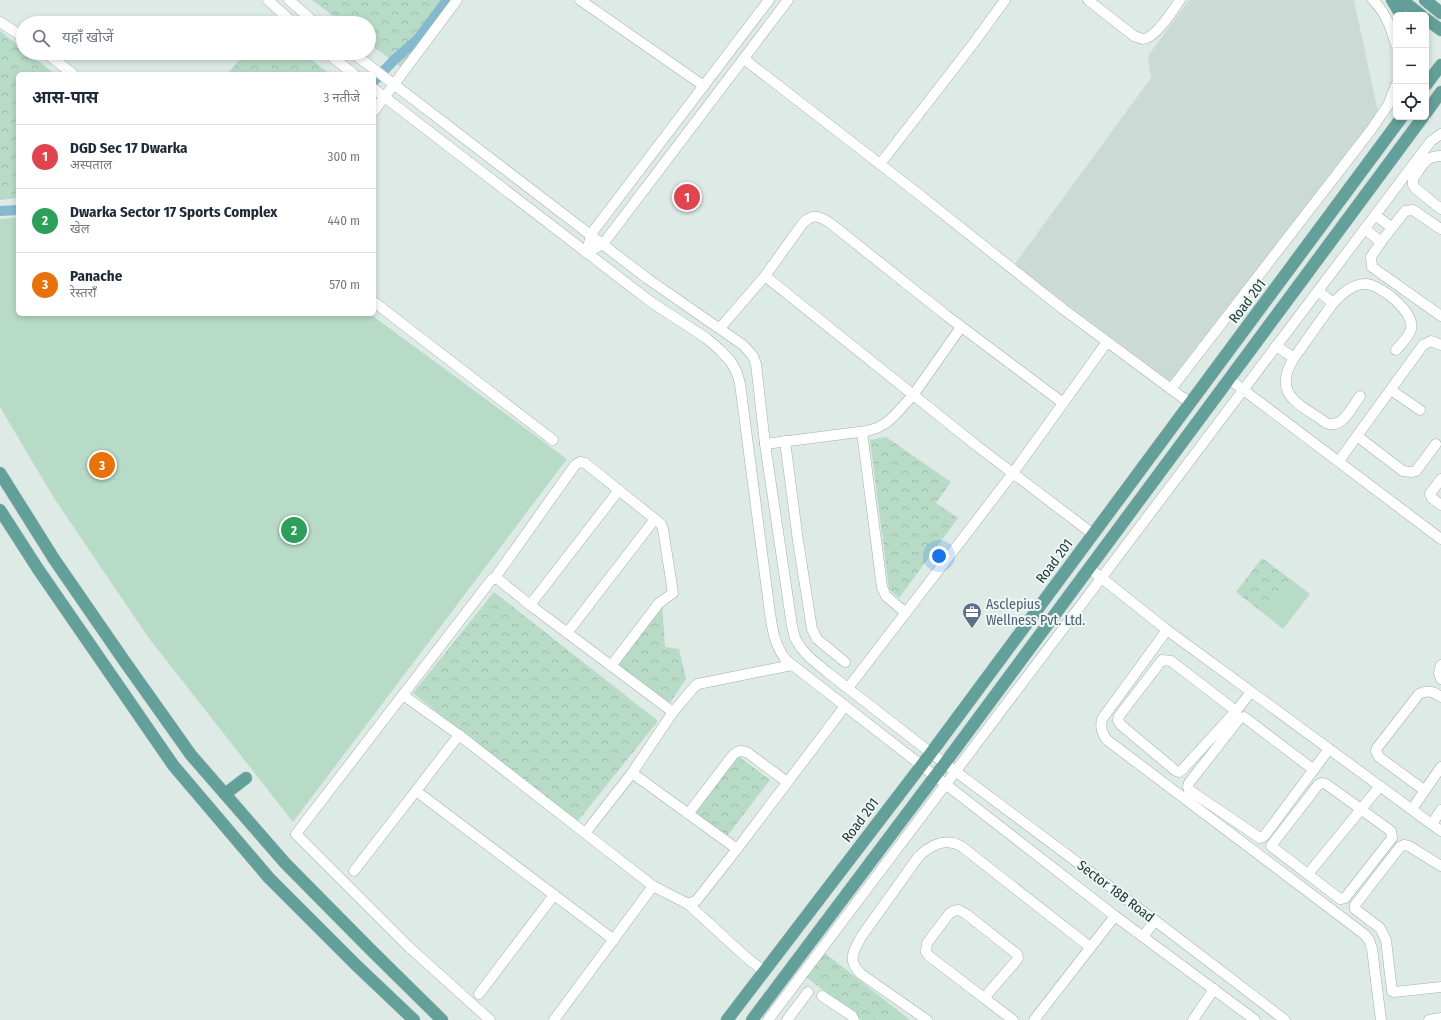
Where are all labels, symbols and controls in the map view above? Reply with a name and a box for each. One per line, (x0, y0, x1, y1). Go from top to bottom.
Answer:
map controls (1393, 12, 1429, 120)
button: + (1393, 12, 1429, 48)
search box (16, 16, 376, 60)
icon: search (30, 27, 52, 49)
text: यहाँ खोजें (62, 28, 113, 46)
button: − (1393, 48, 1429, 84)
button: locate (1393, 84, 1429, 120)
text: आस-पास (32, 87, 98, 108)
text: 3 नतीजे (323, 90, 360, 105)
text: DGD Sec 17 Dwarka (70, 139, 188, 157)
text: 1 (42, 149, 48, 164)
text: 300 m (328, 149, 360, 164)
text: अस्पताल (70, 157, 112, 172)
pin: 1 (674, 182, 700, 212)
text: Dwarka Sector 17 Sports Complex (70, 203, 277, 221)
text: 2 (42, 213, 48, 228)
text: 440 m (328, 213, 360, 228)
text: खेल (70, 221, 89, 236)
text: Panache (70, 267, 122, 285)
street label: Road 201 (1225, 276, 1270, 327)
text: 3 (42, 277, 48, 292)
text: 570 m (329, 277, 360, 292)
text: रेस्तराँ (70, 285, 96, 300)
pin: 3 (89, 450, 115, 480)
pin: 2 (281, 515, 307, 545)
street label: Road 201 (1032, 536, 1077, 587)
your location (929, 546, 949, 566)
place label: Asclepius Wellness Pvt. Ltd. (986, 596, 1085, 629)
office icon: Asclepius Wellness Pvt. Ltd. (961, 601, 983, 629)
street label: Road 201 (838, 795, 883, 846)
street label: Sector 18B Road (1074, 857, 1158, 926)

